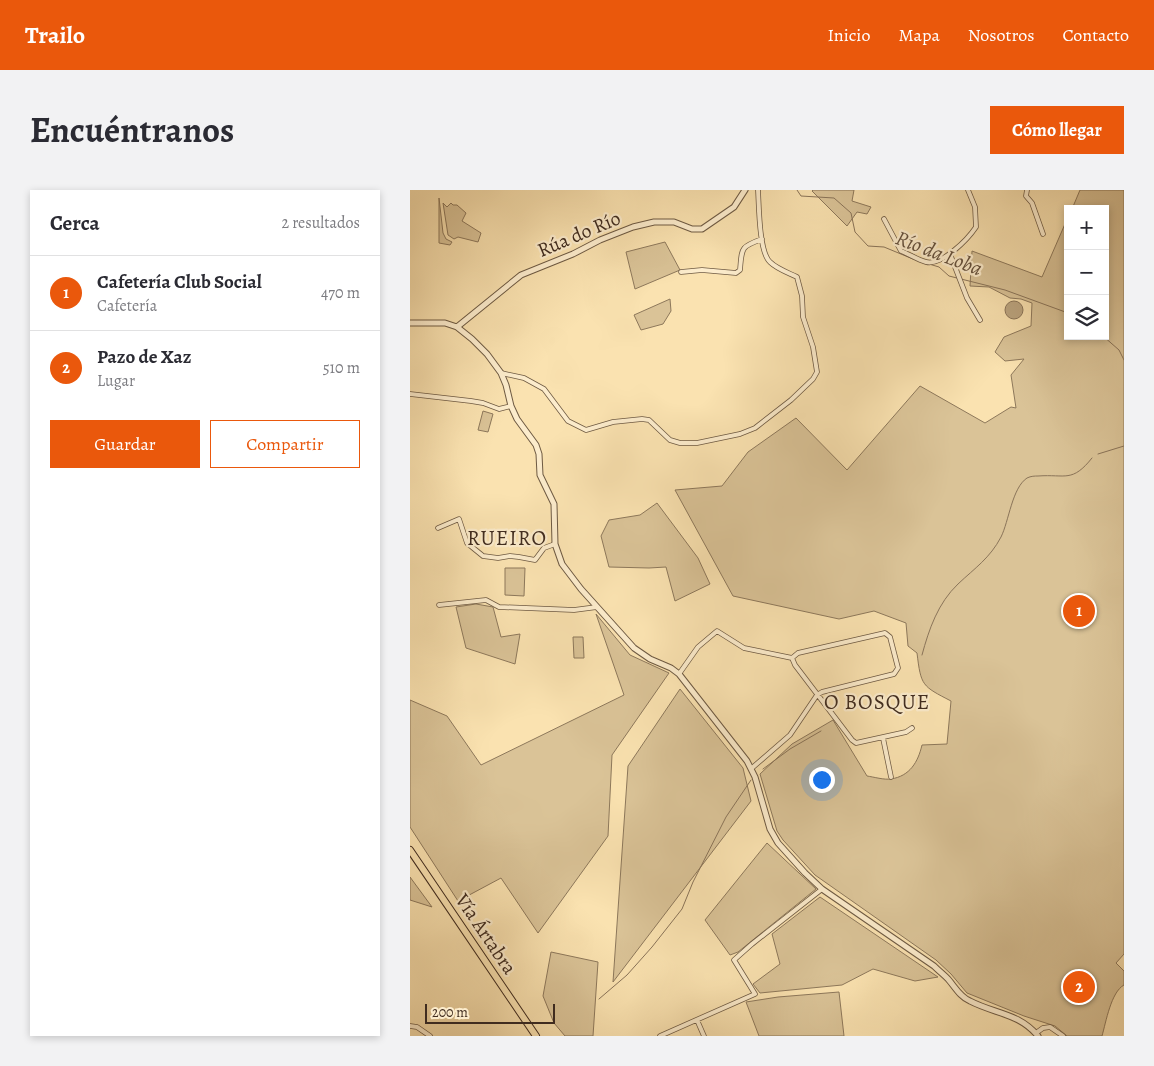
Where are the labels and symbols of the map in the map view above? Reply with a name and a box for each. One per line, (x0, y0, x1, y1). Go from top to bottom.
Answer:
street label: Rúa do Río (533, 204, 625, 264)
water label: Río da Loba (892, 224, 987, 282)
district label: RUEIRO (467, 524, 547, 552)
pin: 1 (1063, 592, 1095, 630)
district label: O BOSQUE (824, 688, 930, 716)
your location (809, 767, 835, 793)
street label: Vía Ártabra (448, 887, 523, 980)
pin: 2 (1063, 968, 1095, 1006)
scale bar (425, 1001, 555, 1024)

